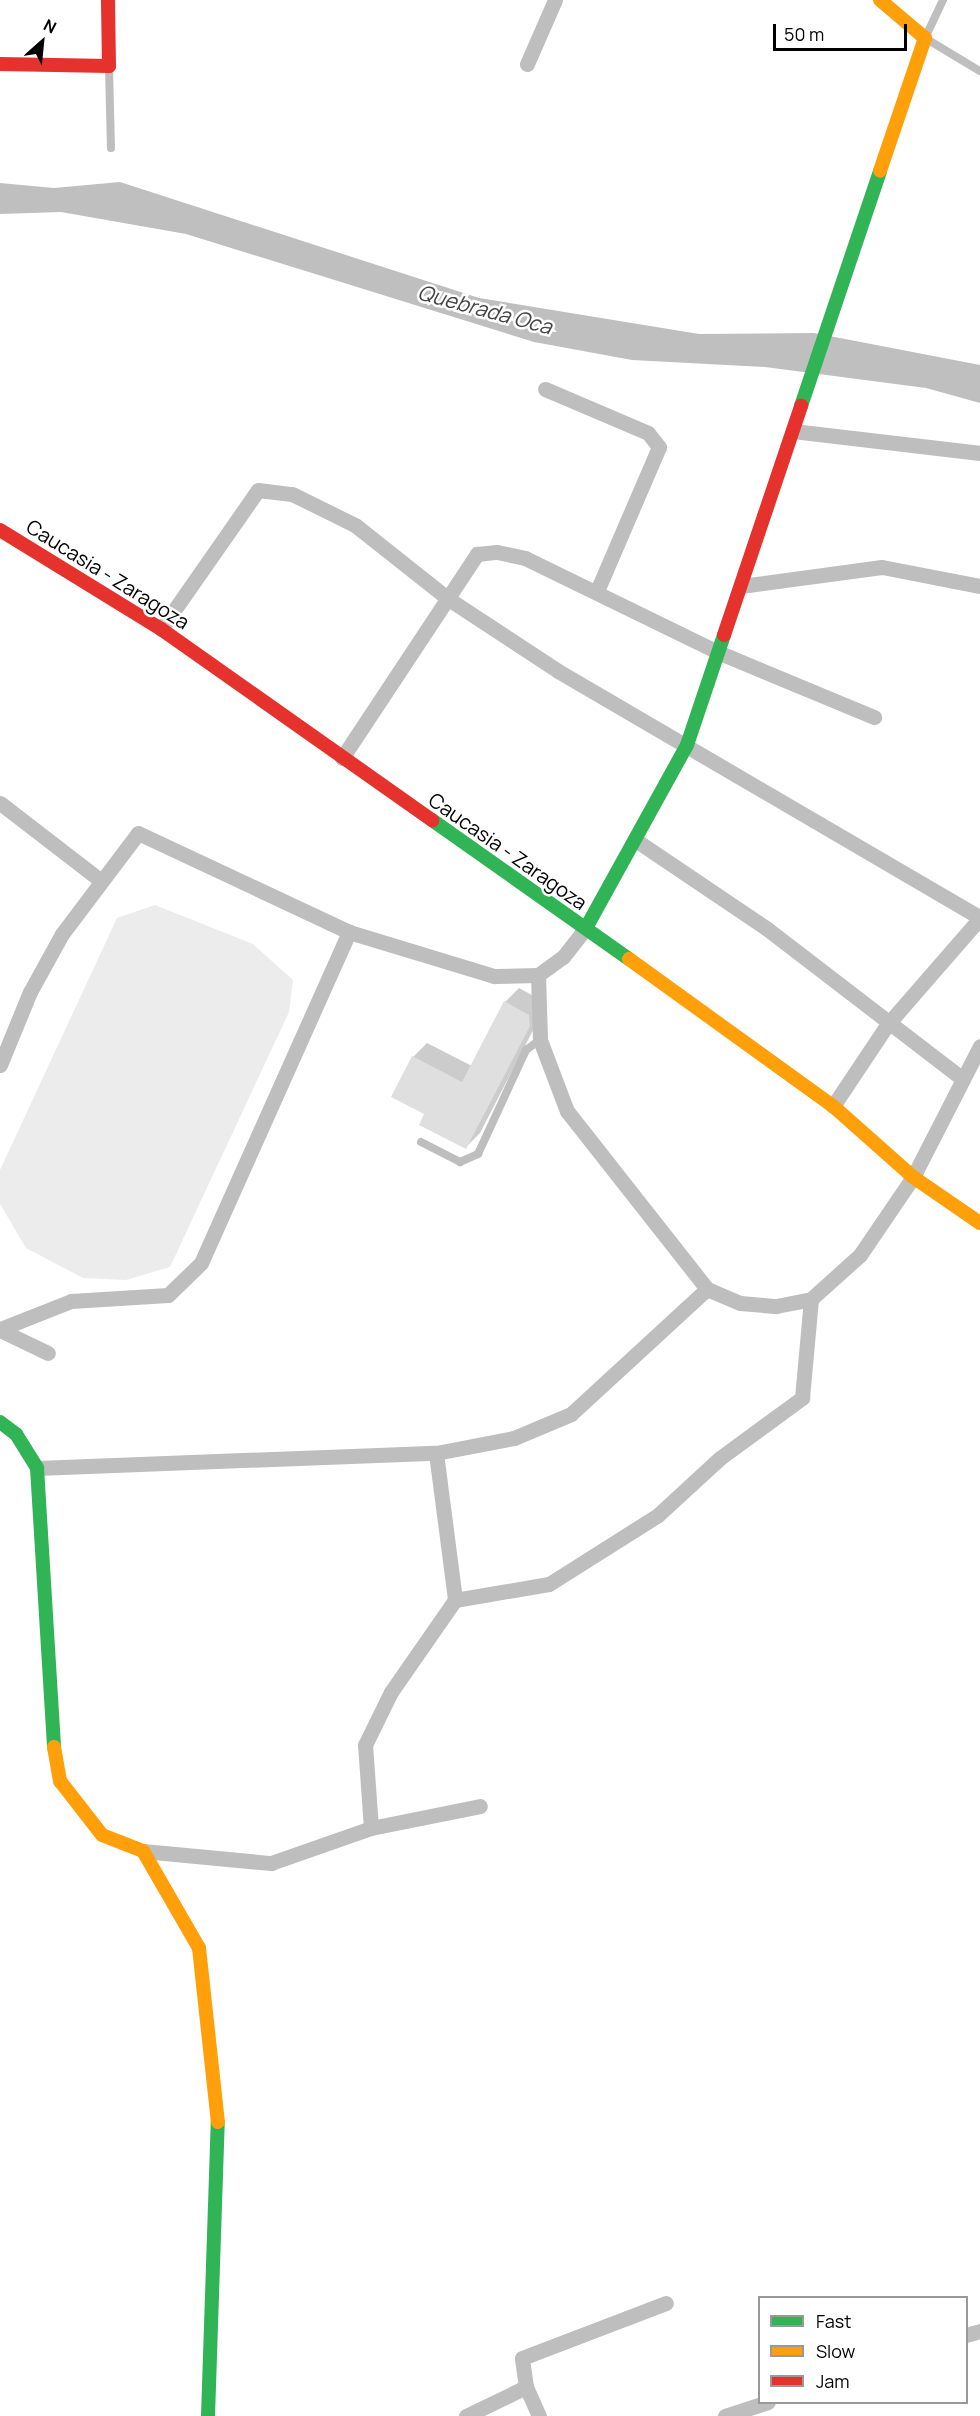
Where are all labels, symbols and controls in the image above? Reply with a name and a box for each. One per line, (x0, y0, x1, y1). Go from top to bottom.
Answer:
north arrow (12, 12, 72, 72)
scale bar (776, 12, 910, 50)
text: N (40, 14, 60, 38)
text: 50 m (784, 22, 824, 46)
water label: Quebrada Oca (415, 279, 555, 339)
street label: Caucasia - Zaragoza (22, 514, 194, 634)
street label: Caucasia - Zaragoza (424, 787, 592, 915)
legend (758, 2296, 968, 2404)
text: Fast (816, 2309, 851, 2333)
text: Slow (816, 2339, 855, 2363)
text: Jam (816, 2369, 850, 2393)

